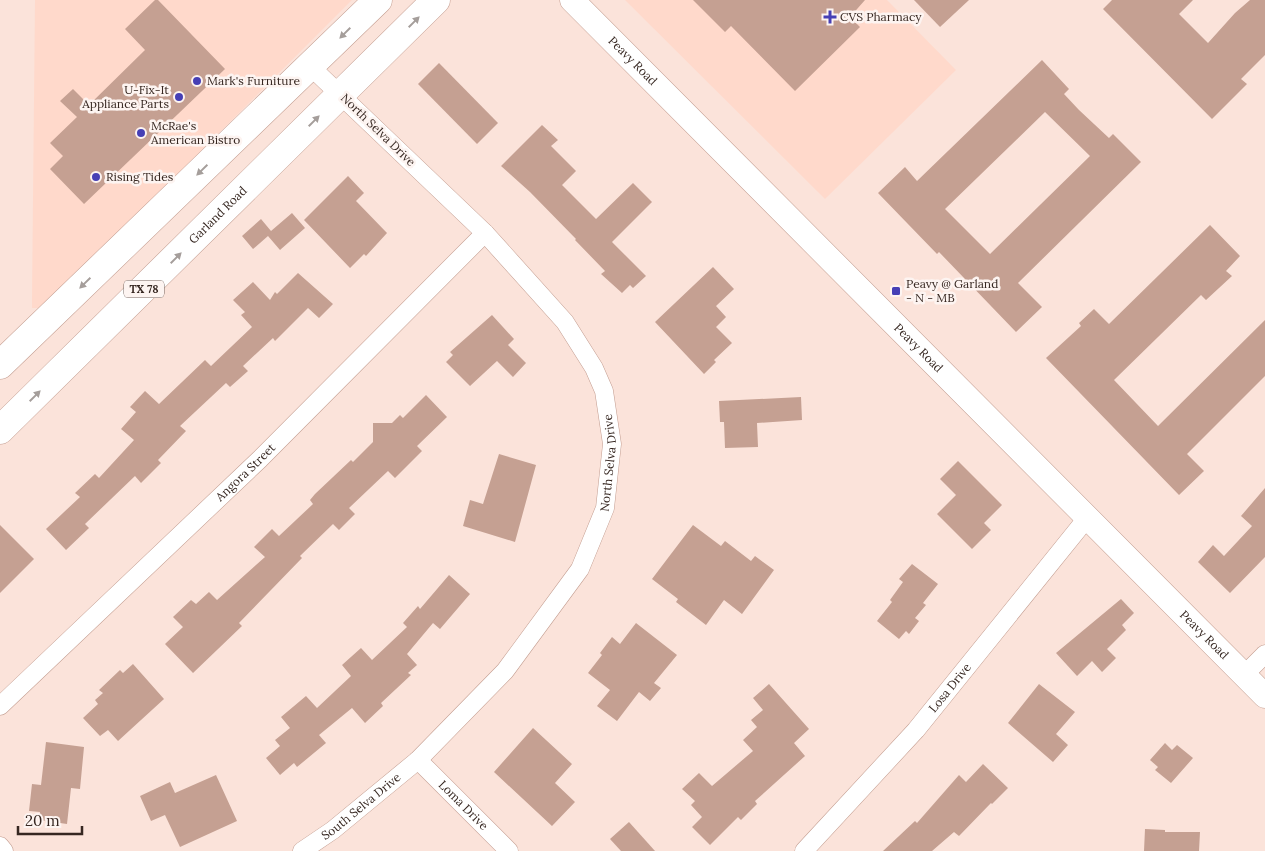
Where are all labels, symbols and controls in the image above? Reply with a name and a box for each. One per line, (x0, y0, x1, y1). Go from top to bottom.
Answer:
place label: CVS Pharmacy (840, 9, 922, 24)
marker: CVS Pharmacy (824, 11, 836, 23)
one-way arrow (407, 16, 419, 28)
one-way arrow (339, 27, 351, 39)
street label: Peavy Road (605, 33, 661, 88)
place label: Mark's Furniture (207, 73, 301, 88)
marker: Mark's Furniture (191, 75, 203, 87)
place label: U-Fix-It Appliance Parts (81, 82, 169, 111)
street label: North Selva Drive (338, 90, 419, 169)
marker: U-Fix-It Appliance Parts (173, 91, 185, 103)
one-way arrow (308, 115, 320, 127)
place label: McRae's American Bistro (150, 118, 240, 147)
marker: McRae's American Bistro (135, 127, 147, 139)
one-way arrow (197, 164, 209, 176)
place label: Rising Tides (106, 169, 174, 184)
marker: Rising Tides (90, 171, 102, 183)
street label: Garland Road (185, 183, 250, 247)
one-way arrow (169, 252, 181, 264)
place label: Peavy @ Garland - N - MB (906, 276, 998, 305)
one-way arrow (79, 277, 91, 289)
road number: TX 78 (124, 280, 164, 298)
marker: Peavy @ Garland - N - MB (890, 285, 902, 297)
street label: Peavy Road (891, 320, 946, 375)
one-way arrow (29, 390, 41, 402)
street label: North Selva Drive (597, 413, 619, 512)
street label: Angora Street (212, 440, 279, 505)
street label: Peavy Road (1177, 607, 1232, 662)
street label: Losa Drive (925, 660, 974, 715)
street label: South Selva Drive (318, 769, 404, 843)
street label: Loma Drive (436, 777, 492, 833)
scale bar (18, 804, 81, 836)
text: 20 m (25, 811, 60, 830)

